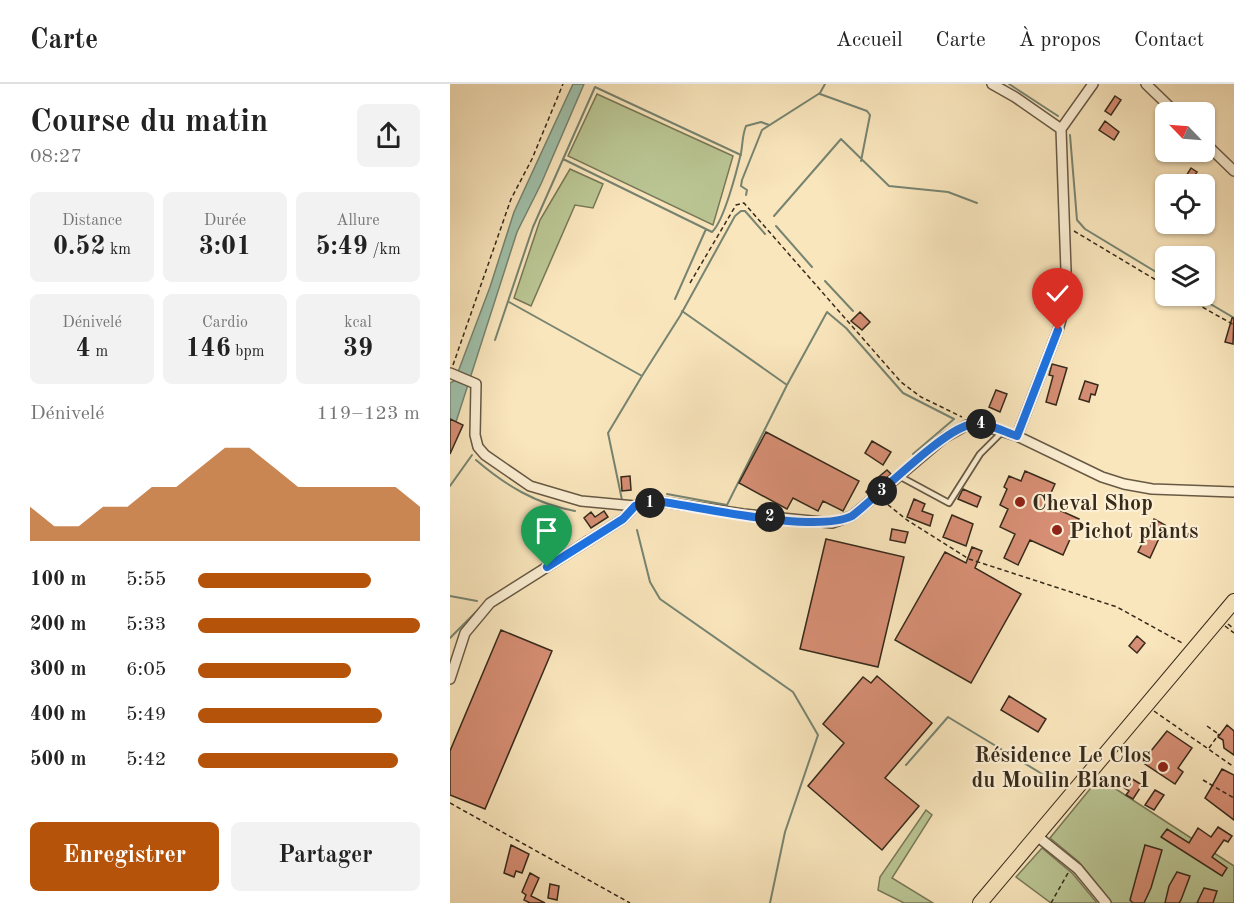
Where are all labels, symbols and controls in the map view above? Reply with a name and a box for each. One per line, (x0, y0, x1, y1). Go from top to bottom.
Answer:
text: Carte (30, 27, 98, 55)
text: Accueil (836, 30, 903, 51)
text: Carte (936, 30, 986, 51)
text: À propos (1019, 30, 1101, 51)
text: Contact (1134, 30, 1204, 51)
north arrow (1155, 102, 1215, 162)
map controls (1155, 102, 1215, 306)
button: share (357, 104, 420, 167)
text: Course du matin (30, 106, 268, 139)
text: 08:27 (30, 147, 82, 167)
button: locate (1155, 174, 1215, 234)
text: Distance (62, 213, 122, 229)
text: Durée (204, 213, 246, 229)
text: Allure (336, 213, 380, 229)
text: 0.52 (53, 234, 106, 260)
text: 3:01 (199, 234, 251, 260)
text: 5:49 (315, 234, 368, 260)
text: km (106, 242, 131, 258)
text: /km (368, 242, 401, 258)
button: layers (1155, 246, 1215, 306)
pin (1032, 268, 1083, 330)
icon: check (1041, 277, 1074, 310)
text: Dénivelé (62, 315, 122, 331)
text: Cardio (202, 315, 248, 331)
text: kcal (344, 315, 372, 331)
text: 4 (76, 336, 91, 362)
text: 146 (186, 336, 231, 362)
text: 39 (343, 336, 373, 362)
text: m (91, 344, 108, 360)
text: bpm (231, 344, 264, 360)
text: Dénivelé (30, 404, 104, 424)
text: 119–123 m (317, 404, 420, 424)
pin: 4 (966, 409, 996, 439)
text: 4 (976, 416, 986, 432)
pin: 3 (867, 476, 897, 506)
text: 3 (877, 483, 887, 499)
pin: 1 (635, 488, 665, 518)
place label: Cheval Shop (1032, 493, 1153, 515)
text: 1 (645, 495, 655, 511)
marker: Cheval Shop (1013, 495, 1027, 509)
pin: 2 (755, 502, 785, 532)
pin (521, 505, 572, 567)
text: 2 (765, 509, 775, 525)
icon: arrive (530, 514, 563, 547)
place label: Pichot plants (1069, 521, 1198, 543)
marker: Pichot plants (1050, 523, 1064, 537)
text: 100 m (30, 570, 86, 590)
text: 5:55 (126, 570, 166, 590)
text: 200 m (30, 615, 86, 635)
text: 5:33 (126, 615, 166, 635)
text: 300 m (30, 660, 86, 680)
text: 6:05 (126, 660, 166, 680)
text: 400 m (30, 705, 86, 725)
text: 5:49 (126, 705, 166, 725)
place label: Résidence Le Clos du Moulin Blanc 1 (971, 745, 1151, 792)
text: 500 m (30, 750, 86, 770)
text: 5:42 (126, 750, 166, 770)
marker: Résidence Le Clos du Moulin Blanc 1 (1156, 760, 1170, 774)
button: Enregistrer (30, 822, 219, 891)
button: Partager (231, 822, 420, 891)

